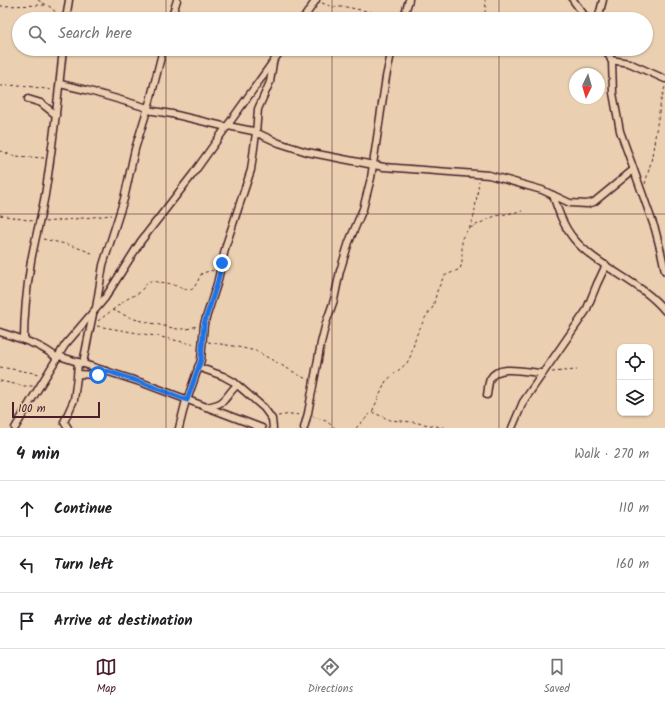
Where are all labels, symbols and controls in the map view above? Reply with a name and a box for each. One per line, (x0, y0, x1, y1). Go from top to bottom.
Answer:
search box (12, 12, 653, 56)
text: Search here (58, 22, 132, 46)
icon: search (26, 23, 48, 45)
north arrow (569, 68, 605, 104)
route end (213, 254, 231, 272)
map controls (617, 344, 653, 416)
button: locate (617, 344, 653, 380)
route start (89, 366, 107, 384)
button: layers (617, 380, 653, 416)
scale bar (12, 400, 100, 419)
text: 100 m (18, 400, 46, 418)
text: 4 min (16, 441, 60, 468)
text: Walk · 270 m (574, 444, 649, 465)
text: Continue (54, 497, 112, 521)
icon: ahead (16, 498, 38, 520)
text: 110 m (619, 498, 649, 519)
text: Turn left (54, 553, 114, 577)
icon: left (16, 554, 38, 576)
text: 160 m (616, 554, 649, 575)
text: Arrive at destination (54, 609, 193, 633)
icon: arrive (16, 610, 38, 632)
tab: Map (95, 656, 117, 698)
tab: Directions (308, 656, 353, 698)
tab: Saved (544, 656, 570, 698)

